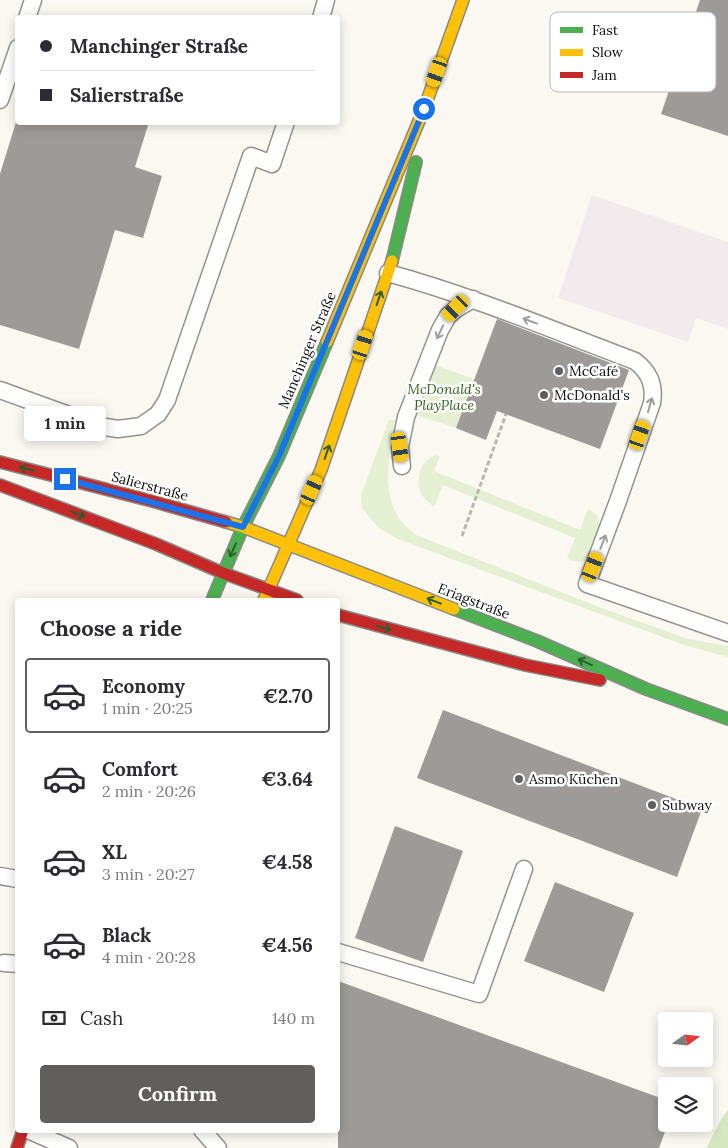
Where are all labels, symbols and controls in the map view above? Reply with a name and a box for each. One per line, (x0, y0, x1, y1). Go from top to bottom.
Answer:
legend (550, 12, 716, 92)
text: Fast (592, 21, 619, 39)
text: Manchinger Straße (70, 34, 248, 58)
text: Slow (592, 43, 624, 61)
car (425, 55, 448, 89)
text: Jam (591, 66, 617, 84)
text: Salierstraße (70, 83, 184, 107)
route start (413, 98, 435, 120)
street label: Manchinger Straße (274, 288, 340, 411)
one-way arrow (375, 290, 384, 306)
car (440, 292, 471, 324)
one-way arrow (523, 316, 539, 325)
one-way arrow (434, 324, 444, 339)
car (351, 328, 374, 362)
place label: McCafé (569, 362, 619, 380)
marker: McCafé (553, 365, 565, 377)
park label: McDonald's PlayPlace (407, 380, 481, 414)
place label: McDonald's (554, 386, 630, 404)
marker: McDonald's (538, 389, 550, 401)
one-way arrow (646, 397, 656, 413)
callout: 1 min (24, 406, 106, 442)
text: 1 min (45, 413, 85, 433)
car (628, 418, 651, 452)
car (390, 431, 409, 463)
one-way arrow (323, 444, 332, 460)
one-way arrow (19, 464, 35, 473)
street label: Salierstraße (110, 467, 191, 505)
route end (54, 468, 76, 490)
car (299, 473, 324, 507)
one-way arrow (71, 511, 86, 520)
one-way arrow (599, 535, 608, 550)
one-way arrow (228, 542, 238, 557)
car (580, 550, 605, 584)
street label: Eriagstraße (435, 579, 513, 623)
one-way arrow (427, 596, 443, 605)
text: Choose a ride (40, 614, 182, 642)
one-way arrow (376, 623, 392, 633)
one-way arrow (578, 657, 593, 667)
icon: car (42, 673, 87, 718)
text: Economy (102, 674, 185, 698)
text: €2.70 (263, 684, 313, 708)
text: 1 min · 20:25 (102, 698, 193, 718)
icon: car (42, 756, 87, 801)
text: Comfort (102, 757, 178, 781)
text: €3.64 (261, 767, 313, 791)
place label: Asmo Küchen (528, 770, 619, 788)
marker: Asmo Küchen (513, 773, 525, 785)
text: 2 min · 20:26 (102, 781, 196, 801)
place label: Subway (662, 796, 712, 814)
marker: Subway (646, 799, 658, 811)
icon: car (42, 839, 87, 884)
text: XL (102, 840, 127, 864)
text: €4.58 (262, 850, 313, 874)
text: 3 min · 20:27 (102, 864, 195, 884)
icon: car (42, 922, 87, 967)
text: Black (102, 923, 151, 947)
text: €4.56 (262, 933, 313, 957)
text: 4 min · 20:28 (102, 947, 196, 967)
icon: cash (40, 1004, 68, 1032)
text: Cash (80, 1006, 123, 1030)
text: 140 m (272, 1008, 315, 1028)
north arrow (658, 1012, 712, 1068)
map controls (658, 1012, 713, 1132)
button: Confirm (40, 1065, 315, 1123)
button: layers (658, 1077, 713, 1132)

